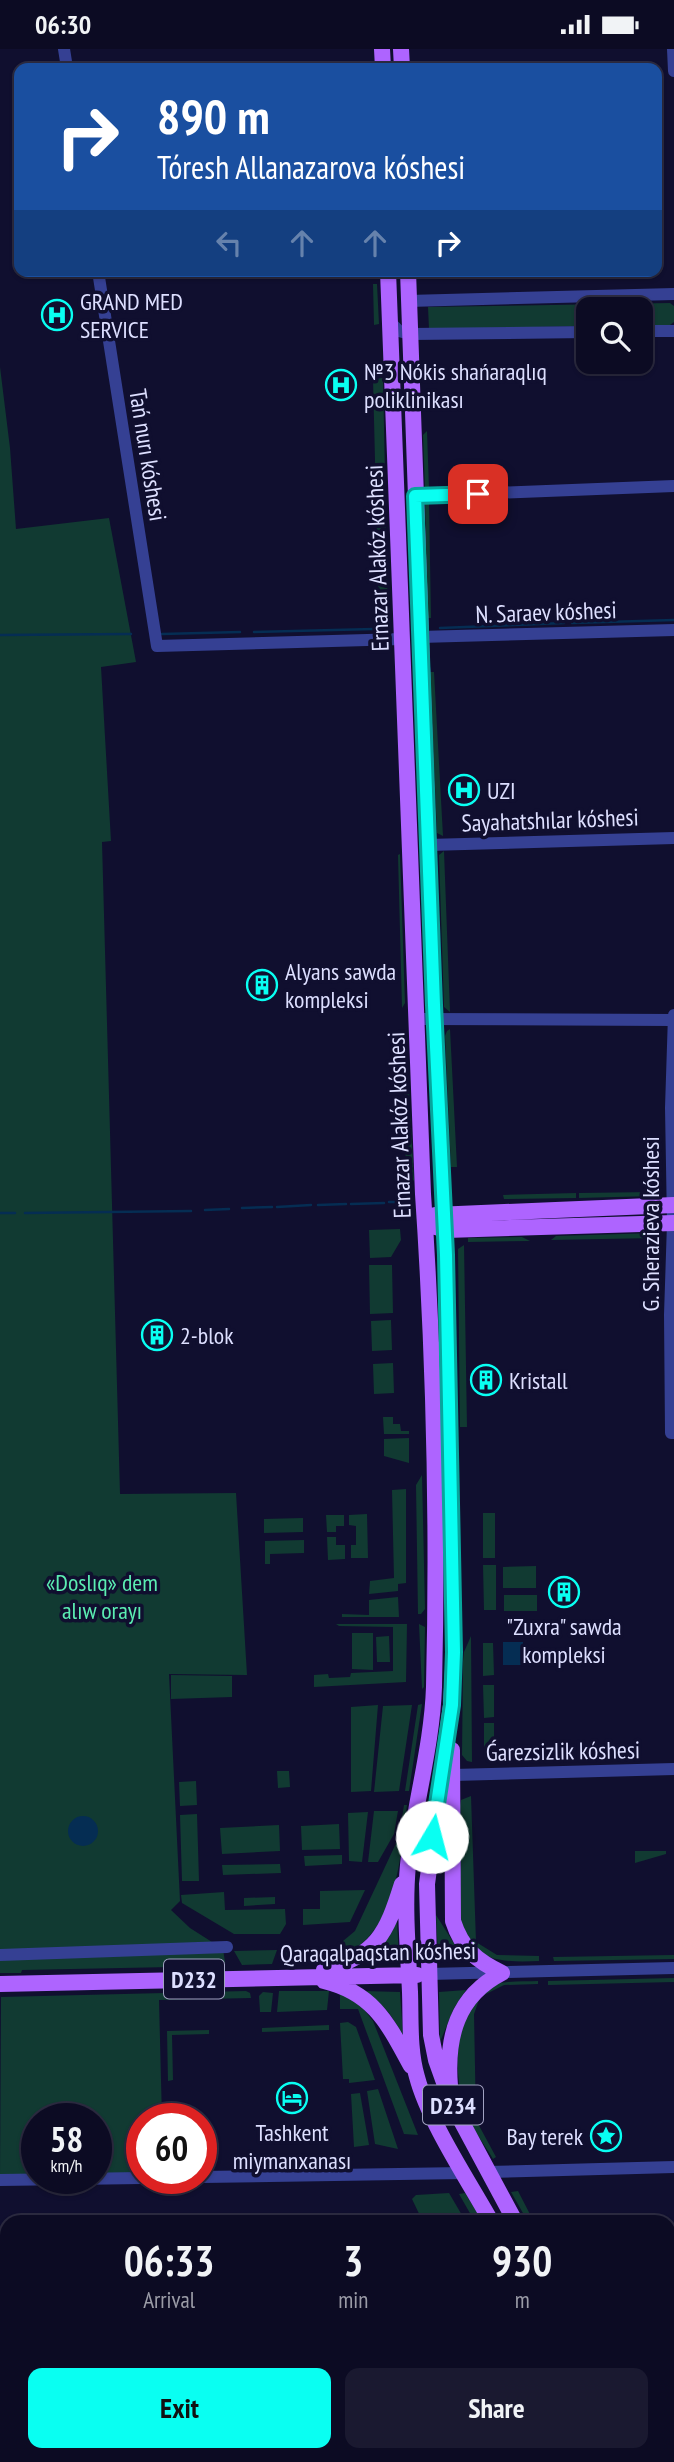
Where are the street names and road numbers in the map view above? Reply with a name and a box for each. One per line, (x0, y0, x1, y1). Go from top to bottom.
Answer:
street label: Tań nurı kóshesi (122, 387, 174, 523)
street label: Ernazar Alakóz kóshesi (358, 464, 396, 652)
street label: N. Saraev kóshesi (475, 594, 617, 630)
street label: Sayahatshılar kóshesi (461, 801, 639, 839)
street label: Ernazar Alakóz kóshesi (380, 1031, 418, 1219)
street label: G. Sherazieva kóshesi (635, 1136, 666, 1312)
street label: Ǵarezsizlik kóshesi (486, 1734, 640, 1768)
street label: Qaraqalpaqstan kóshesi (280, 1935, 476, 1969)
road number: D232 (164, 1959, 224, 1999)
road number: D234 (423, 2085, 483, 2125)

